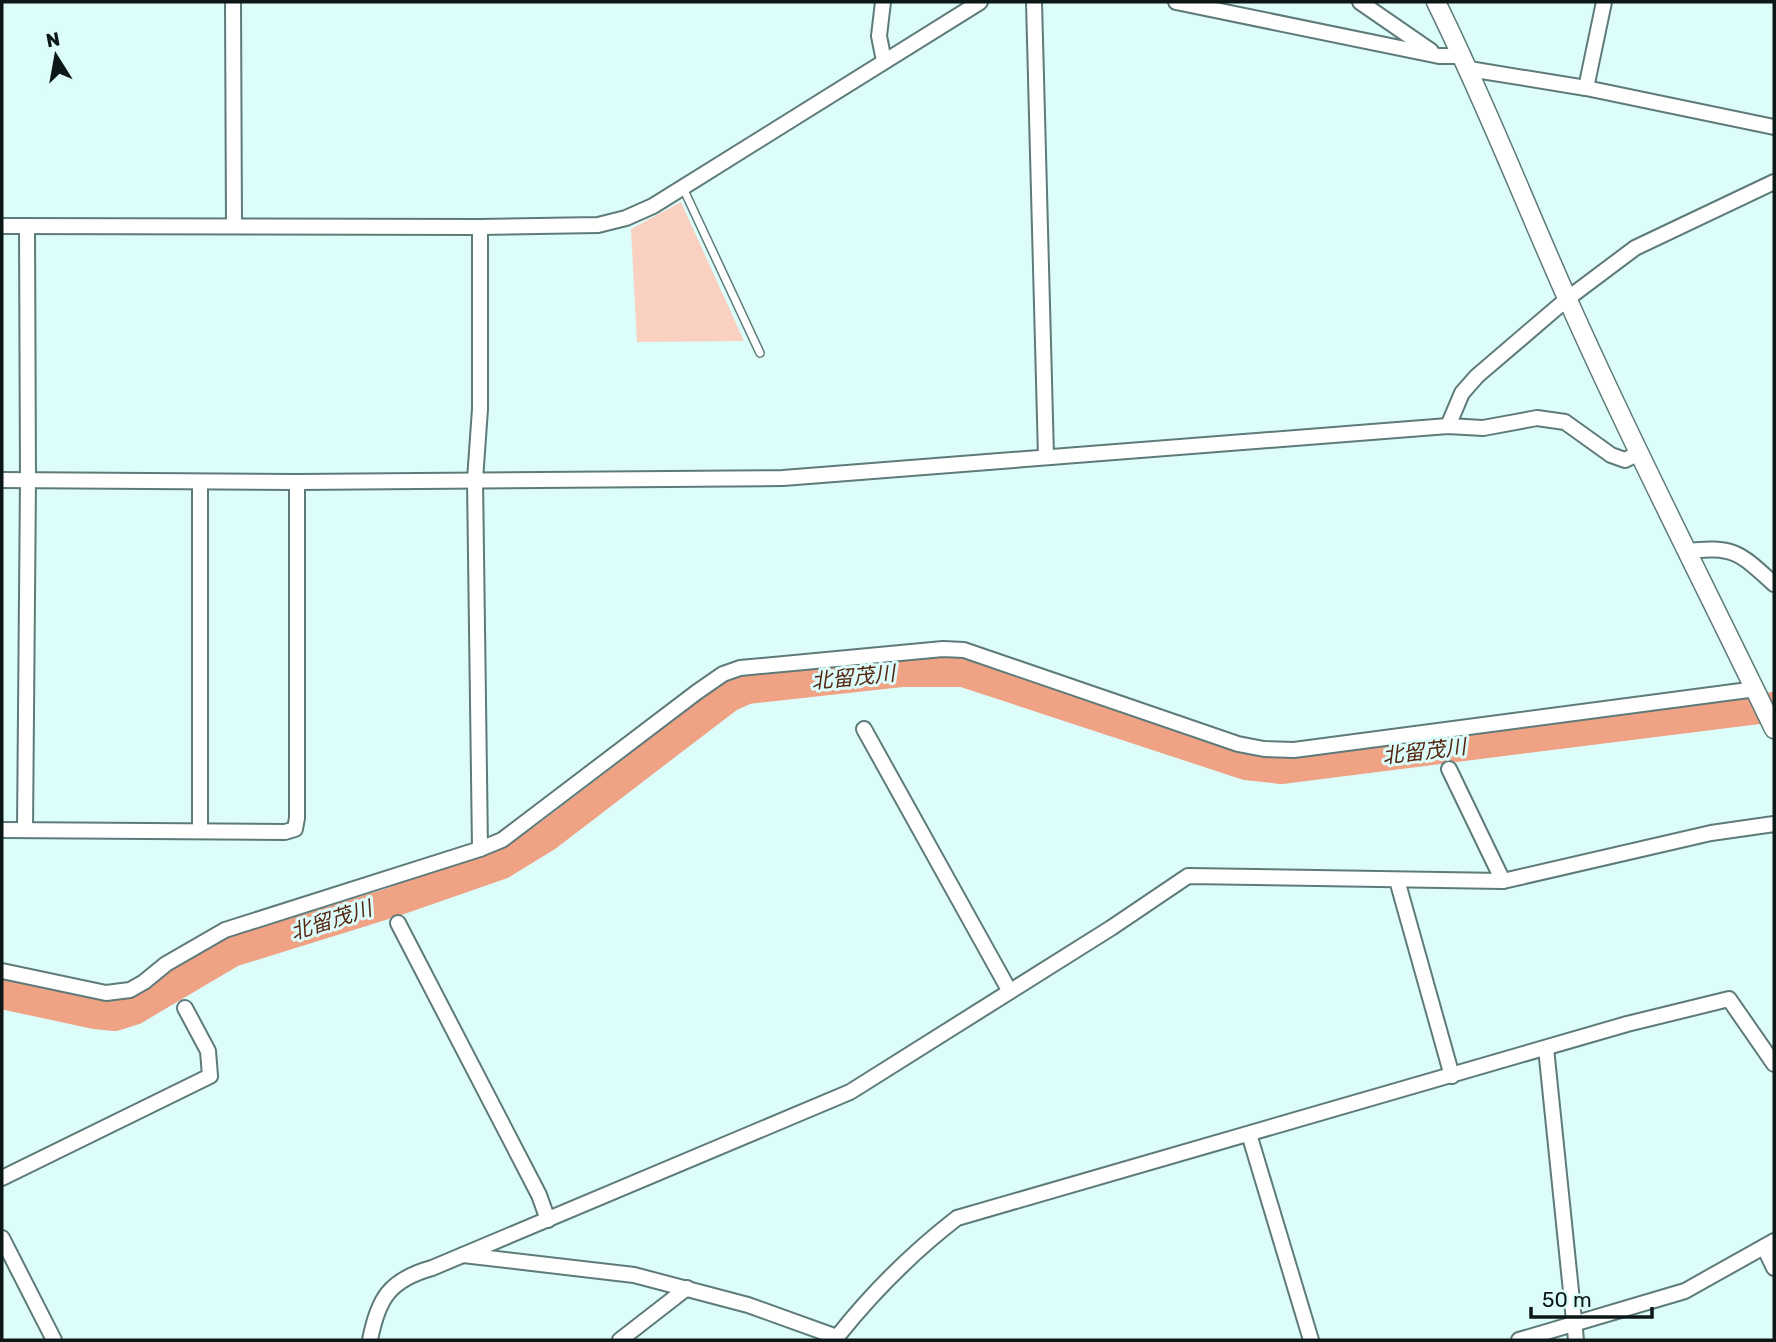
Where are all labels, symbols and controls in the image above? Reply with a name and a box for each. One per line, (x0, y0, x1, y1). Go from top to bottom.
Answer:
north arrow (21, 21, 91, 91)
text: N (44, 27, 62, 52)
water label: 北留茂川 (810, 660, 898, 694)
water label: 北留茂川 (1381, 733, 1469, 769)
water label: 北留茂川 (287, 895, 377, 945)
scale bar (1531, 1276, 1652, 1320)
text: 50 m (1542, 1287, 1592, 1312)

